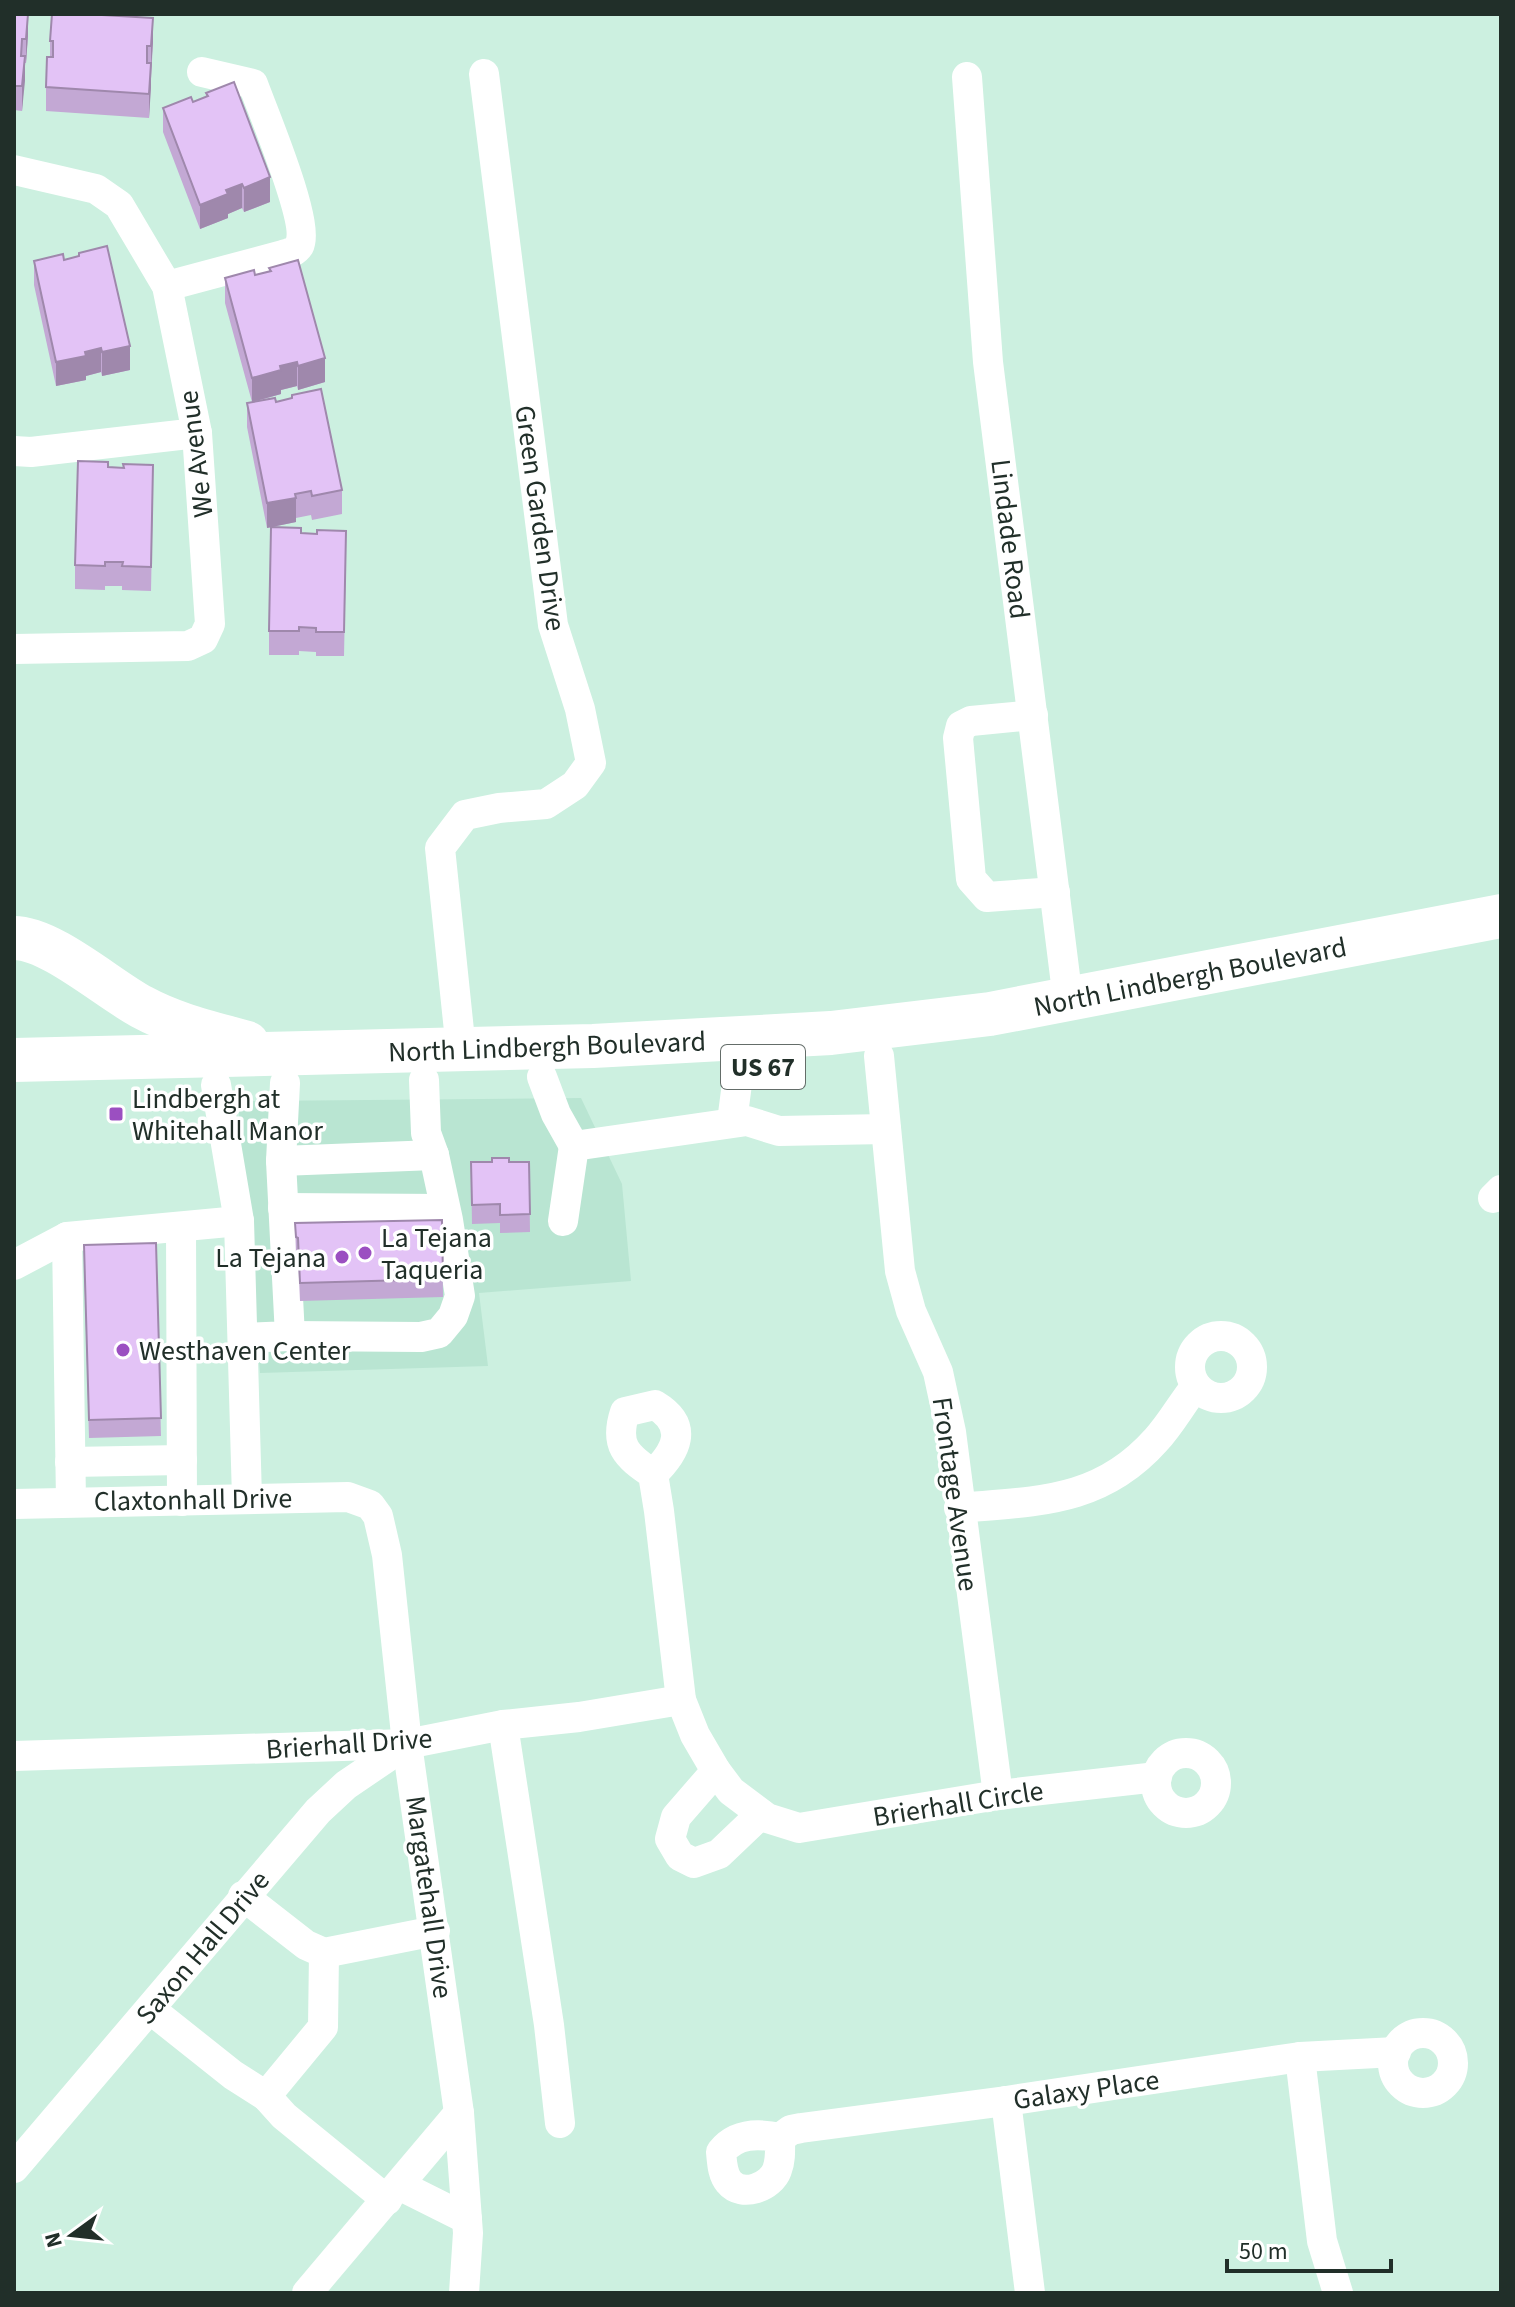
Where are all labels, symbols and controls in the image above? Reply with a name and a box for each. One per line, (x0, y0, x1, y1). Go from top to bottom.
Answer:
street label: We Avenue (168, 388, 224, 520)
street label: Green Garden Drive (504, 403, 576, 633)
street label: Lindade Road (980, 457, 1040, 621)
street label: North Lindbergh Boulevard (1030, 927, 1350, 1027)
street label: North Lindbergh Boulevard (387, 1021, 707, 1073)
road number: US 67 (721, 1045, 805, 1089)
place label: Lindbergh at Whitehall Manor (132, 1079, 323, 1151)
marker: Lindbergh at Whitehall Manor (107, 1105, 125, 1123)
place label: La Tejana Taqueria (381, 1218, 492, 1290)
place label: La Tejana (215, 1238, 326, 1278)
marker: La Tejana Taqueria (356, 1244, 374, 1262)
marker: La Tejana (333, 1248, 351, 1266)
place label: Westhaven Center (139, 1331, 351, 1371)
marker: Westhaven Center (114, 1341, 132, 1359)
street label: Frontage Avenue (922, 1394, 988, 1594)
street label: Claxtonhall Drive (93, 1478, 293, 1522)
street label: Brierhall Drive (265, 1718, 434, 1770)
street label: Brierhall Circle (870, 1771, 1046, 1837)
street label: Margatehall Drive (395, 1793, 463, 2001)
street label: Saxon Hall Drive (126, 1862, 279, 2033)
street label: Galaxy Place (1011, 2060, 1162, 2120)
north arrow (32, 2195, 112, 2275)
scale bar (1227, 2223, 1391, 2273)
text: N (36, 2229, 71, 2251)
text: 50 m (1239, 2234, 1288, 2269)

